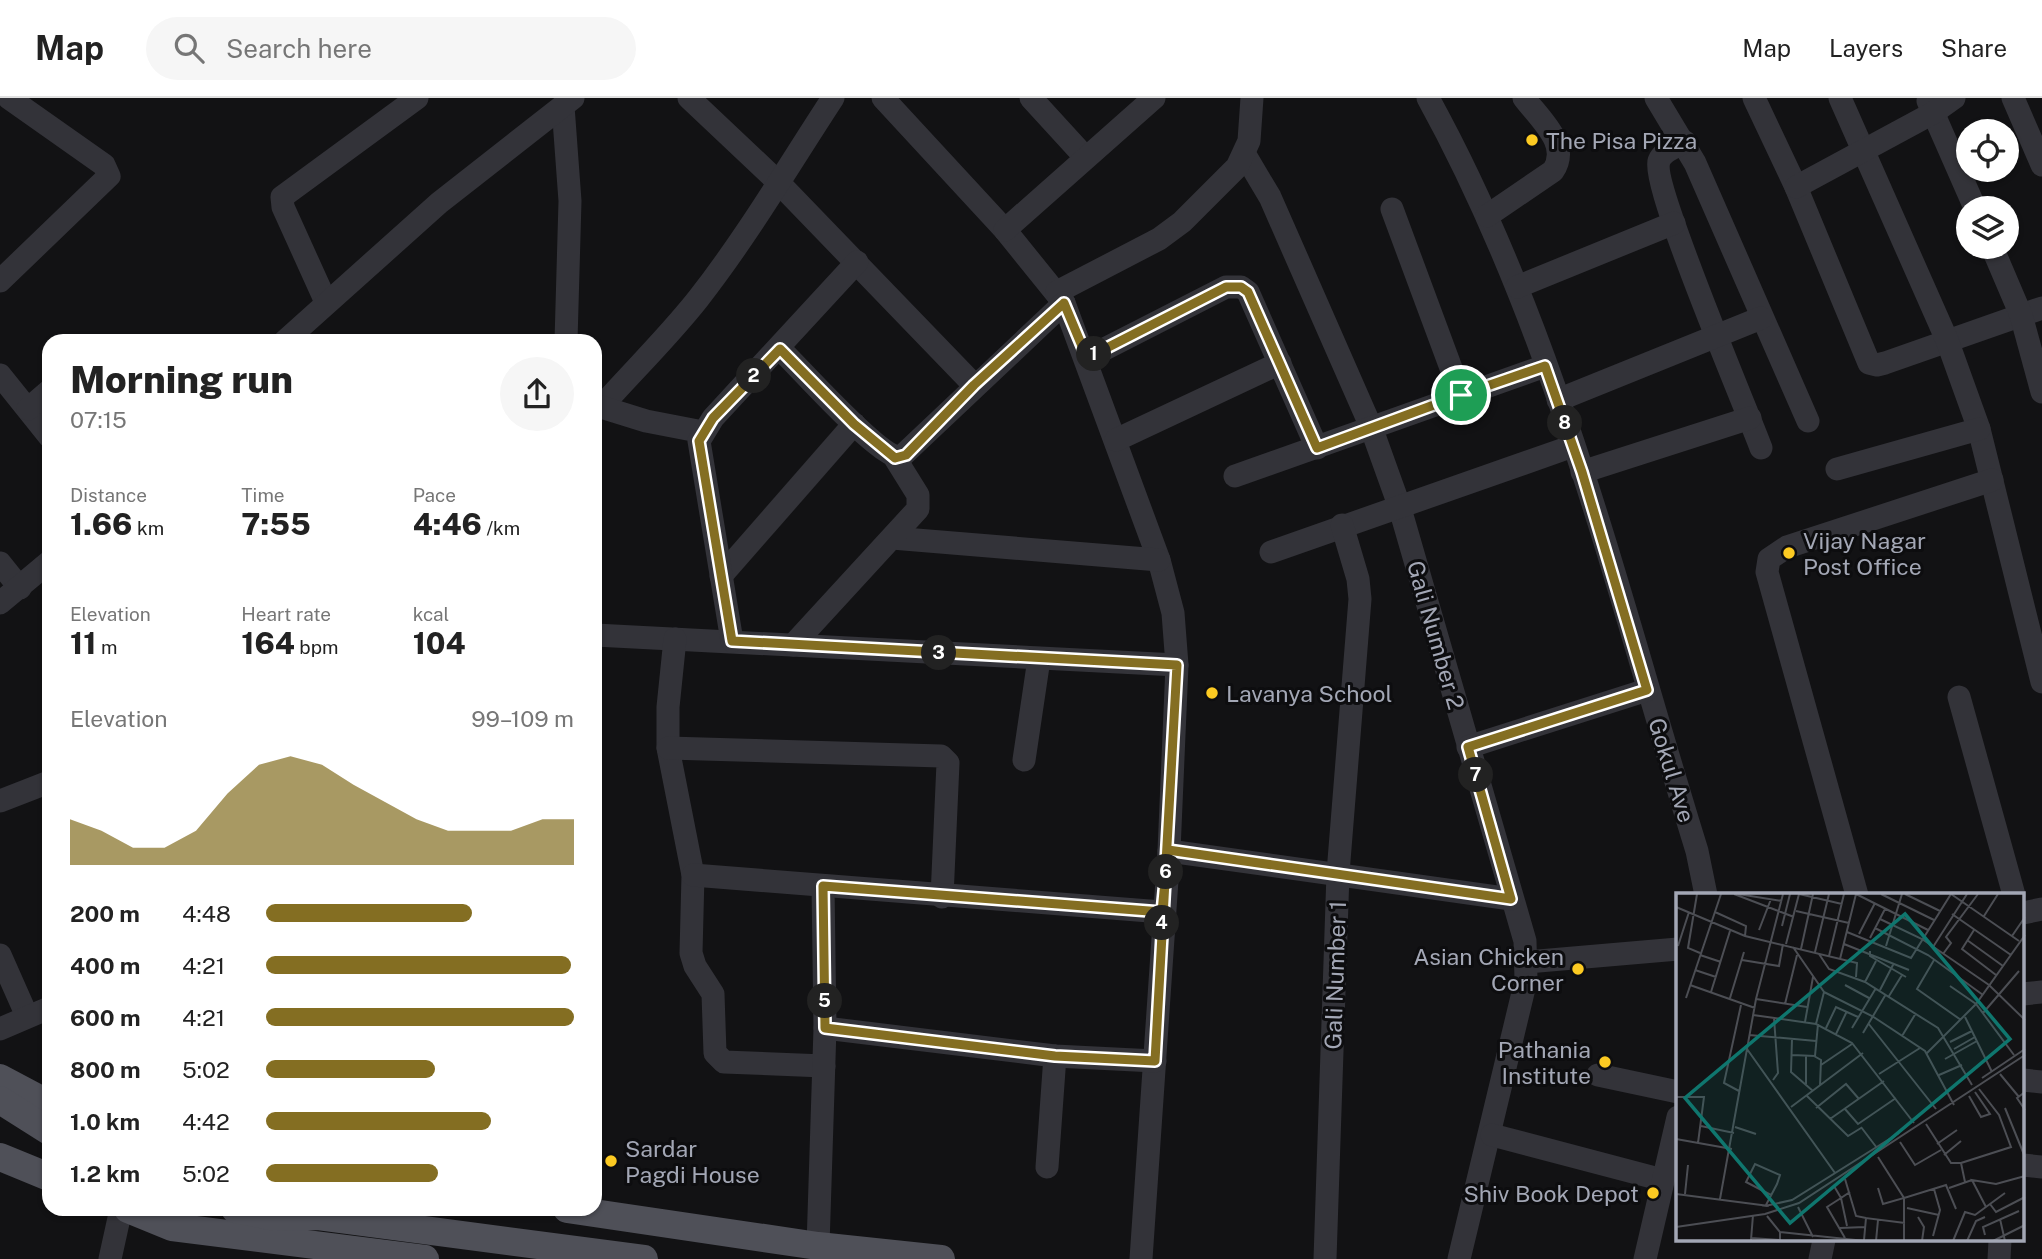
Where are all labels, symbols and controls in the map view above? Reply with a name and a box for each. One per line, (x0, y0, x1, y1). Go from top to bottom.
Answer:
search box (146, 17, 636, 80)
text: Map (35, 29, 104, 67)
icon: search (170, 29, 208, 67)
text: Search here (226, 33, 372, 64)
text: Map (1742, 34, 1791, 62)
text: Layers (1829, 34, 1903, 62)
text: Share (1941, 34, 2007, 62)
map controls (1956, 119, 2019, 259)
button: locate (1956, 119, 2019, 182)
place label: The Pisa Pizza (1546, 127, 1697, 154)
marker: The Pisa Pizza (1524, 132, 1540, 148)
button: layers (1956, 196, 2019, 259)
pin: 1 (1076, 336, 1112, 372)
text: 1 (1089, 342, 1098, 364)
text: Morning run (70, 357, 293, 402)
button: share (500, 357, 574, 431)
pin: 2 (736, 358, 772, 394)
text: 2 (747, 364, 760, 386)
pin (1431, 365, 1491, 425)
icon: arrive (1442, 376, 1480, 414)
text: 07:15 (70, 406, 127, 433)
pin: 8 (1548, 406, 1582, 440)
text: 8 (1558, 411, 1571, 433)
text: Distance (70, 484, 147, 506)
text: Time (241, 484, 285, 506)
text: Pace (413, 484, 456, 506)
text: 1.66 (70, 506, 132, 542)
text: 7:55 (241, 506, 311, 542)
text: 4:46 (413, 506, 482, 542)
text: km (132, 517, 164, 539)
text: /km (482, 517, 520, 539)
place label: Vijay Nagar Post Office (1803, 527, 1926, 580)
marker: Vijay Nagar Post Office (1781, 545, 1797, 561)
street label: Gali Number 2 (1402, 558, 1470, 712)
text: Elevation (70, 603, 151, 625)
text: Heart rate (241, 603, 331, 625)
text: kcal (413, 603, 449, 625)
text: 11 (70, 625, 96, 661)
text: 164 (241, 625, 295, 661)
text: 104 (413, 625, 466, 661)
text: m (96, 636, 117, 658)
text: bpm (295, 636, 338, 658)
pin: 3 (922, 636, 956, 670)
text: 3 (932, 641, 945, 663)
place label: Lavanya School (1226, 680, 1393, 707)
marker: Lavanya School (1204, 685, 1220, 701)
text: Elevation (70, 705, 168, 732)
text: 99–109 m (471, 705, 574, 732)
street label: Gokul Ave (1643, 714, 1701, 826)
pin: 7 (1458, 758, 1494, 792)
text: 7 (1470, 763, 1481, 785)
pin: 6 (1148, 854, 1184, 890)
text: 6 (1159, 860, 1172, 882)
inset map (1676, 893, 2024, 1242)
text: 200 m (70, 900, 140, 927)
text: 4:48 (182, 900, 231, 927)
street label: Gali Number 1 (1319, 900, 1351, 1050)
pin: 4 (1144, 906, 1180, 940)
text: 4 (1155, 911, 1168, 933)
place label: Asian Chicken Corner (1413, 943, 1564, 996)
text: 400 m (70, 952, 140, 979)
text: 4:21 (182, 952, 225, 979)
marker: Asian Chicken Corner (1570, 961, 1586, 977)
pin: 5 (808, 984, 842, 1018)
text: 5 (818, 989, 831, 1011)
text: 600 m (70, 1004, 140, 1031)
text: 4:21 (182, 1004, 225, 1031)
place label: Pathania Institute (1498, 1036, 1591, 1089)
marker: Pathania Institute (1597, 1054, 1613, 1070)
text: 800 m (70, 1056, 141, 1083)
text: 5:02 (182, 1056, 230, 1083)
text: 1.0 km (70, 1108, 140, 1135)
text: 4:42 (182, 1108, 230, 1135)
place label: Sardar Pagdi House (625, 1135, 760, 1188)
marker: Sardar Pagdi House (603, 1153, 619, 1169)
text: 1.2 km (70, 1160, 140, 1187)
text: 5:02 (182, 1160, 230, 1187)
place label: Shiv Book Depot (1463, 1180, 1639, 1207)
marker: Shiv Book Depot (1645, 1185, 1661, 1201)

